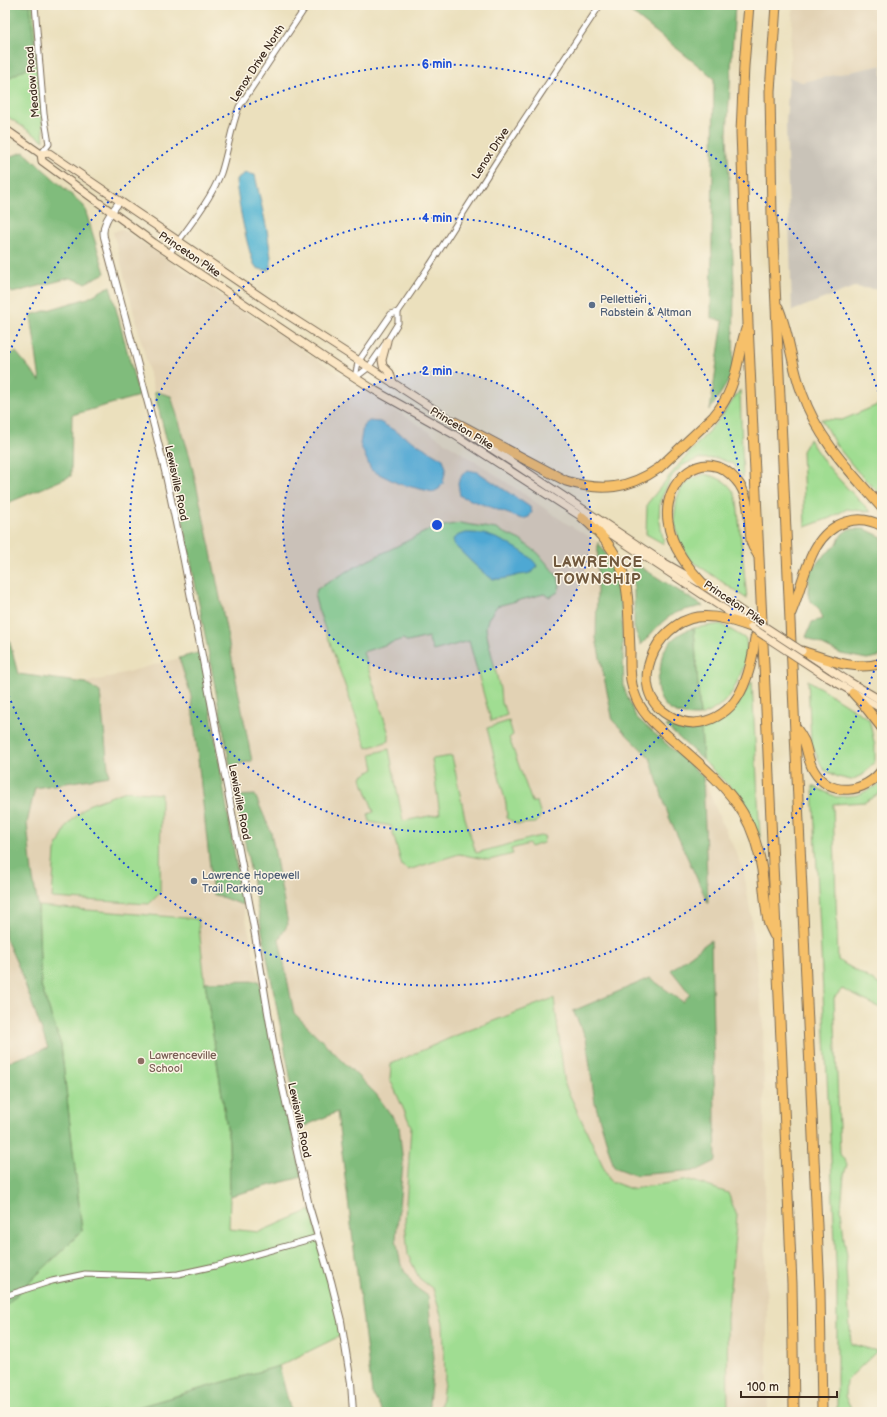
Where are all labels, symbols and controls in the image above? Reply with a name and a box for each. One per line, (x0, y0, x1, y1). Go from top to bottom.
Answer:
street label: Lenox Drive North (228, 22, 287, 104)
street label: Meadow Road (23, 46, 42, 118)
text: 6 min (422, 57, 452, 72)
street label: Lenox Drive (469, 125, 512, 181)
text: 4 min (422, 211, 452, 226)
street label: Princeton Pike (156, 229, 223, 280)
place label: Pellettieri Rabstein & Altman (600, 293, 691, 319)
marker: Pellettieri Rabstein & Altman (587, 300, 597, 310)
text: 2 min (422, 364, 452, 379)
street label: Princeton Pike (428, 404, 496, 453)
street label: Lewisville Road (162, 444, 191, 522)
centre of rings (430, 518, 444, 532)
district label: LAWRENCE TOWNSHIP (553, 553, 643, 589)
street label: Princeton Pike (701, 578, 768, 629)
street label: Lewisville Road (226, 763, 253, 841)
place label: Lawrence Hopewell Trail Parking (202, 869, 299, 895)
marker: Lawrence Hopewell Trail Parking (189, 876, 199, 886)
place label: Lawrenceville School (149, 1049, 217, 1075)
marker: Lawrenceville School (136, 1056, 146, 1066)
street label: Lewisville Road (285, 1081, 314, 1159)
scale bar (741, 1373, 837, 1399)
text: 100 m (747, 1380, 779, 1395)

